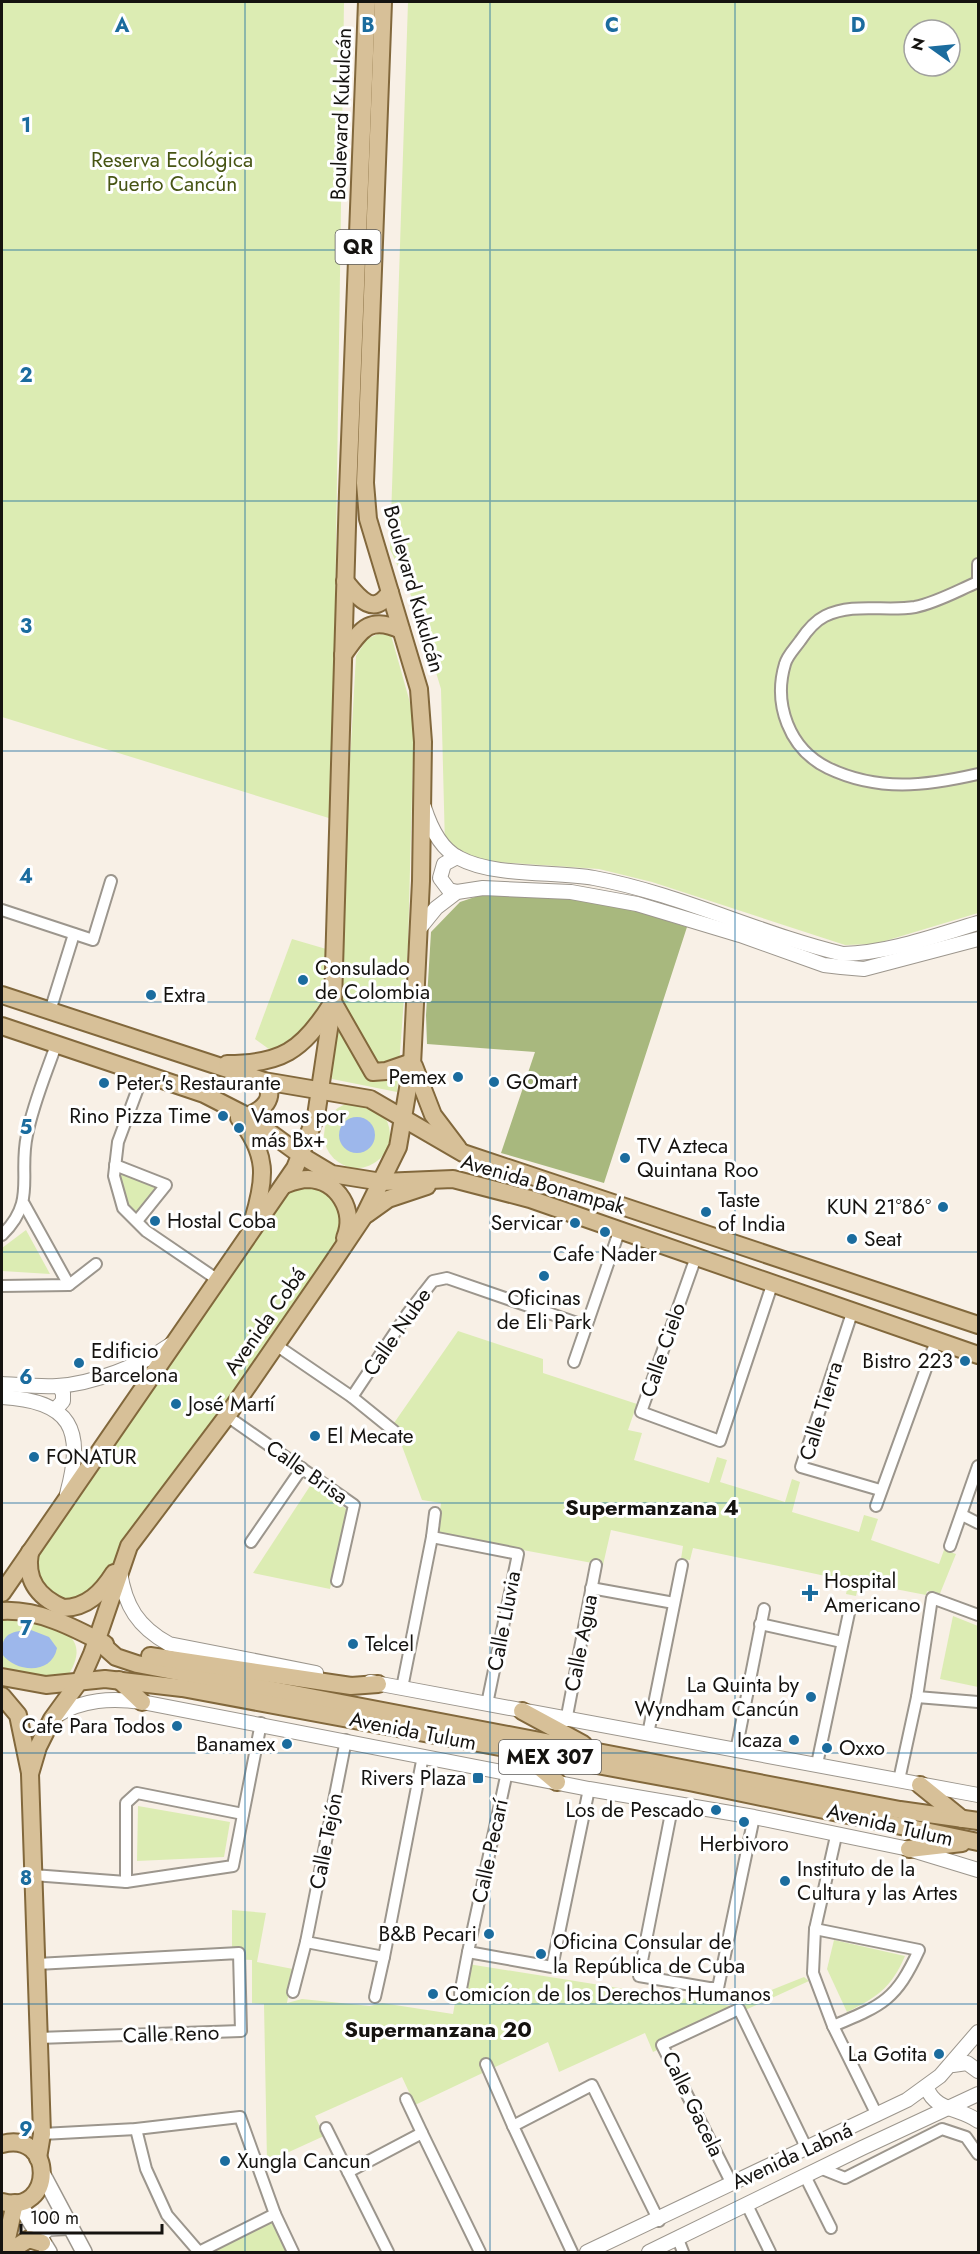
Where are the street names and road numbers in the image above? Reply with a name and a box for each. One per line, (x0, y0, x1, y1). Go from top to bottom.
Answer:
street label: Boulevard Kukulcán (323, 27, 359, 201)
road number: QR (336, 230, 380, 264)
street label: Boulevard Kukulcán (376, 502, 452, 676)
street label: Avenida Bonampak (457, 1146, 629, 1222)
street label: Avenida Cobá (217, 1261, 313, 1381)
street label: Calle Nube (356, 1282, 438, 1382)
street label: Calle Cielo (633, 1299, 693, 1401)
street label: Calle Tierra (792, 1358, 850, 1464)
street label: Calle Brisa (260, 1433, 354, 1511)
street label: Calle Lluvia (480, 1568, 528, 1674)
street label: Calle Agua (557, 1592, 605, 1694)
street label: Avenida Tulum (347, 1704, 479, 1758)
road number: MEX 307 (499, 1740, 601, 1774)
street label: Calle Tejón (302, 1790, 350, 1892)
street label: Calle Pecarí (464, 1795, 516, 1906)
street label: Avenida Tulum (824, 1796, 956, 1854)
street label: Calle Reno (122, 2017, 220, 2051)
street label: Calle Gacela (655, 2046, 731, 2162)
street label: Avenida Labná (727, 2115, 857, 2197)

